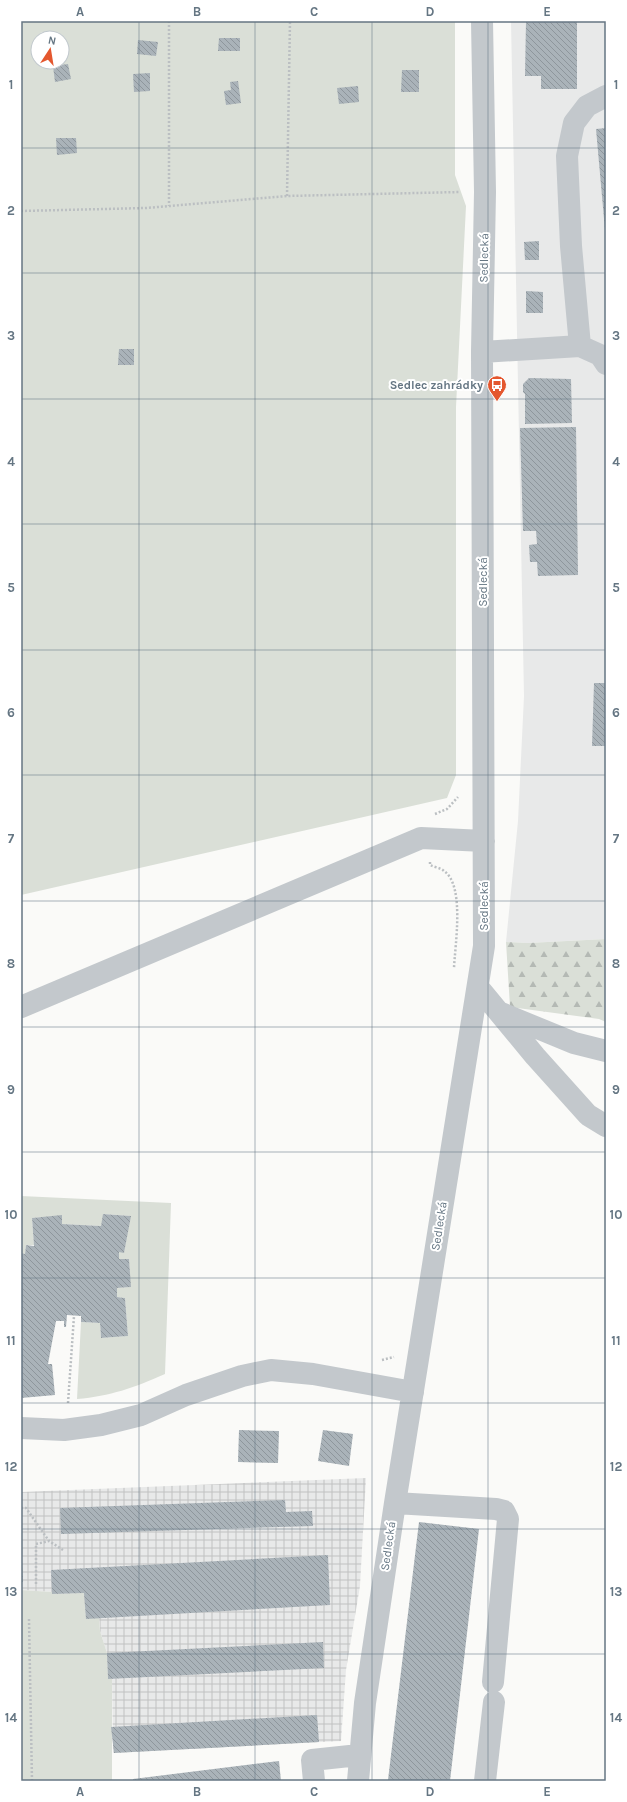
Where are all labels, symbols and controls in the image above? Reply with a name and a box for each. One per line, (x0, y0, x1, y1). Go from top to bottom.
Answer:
text: A (76, 4, 84, 19)
text: B (193, 4, 201, 19)
text: C (310, 4, 318, 19)
text: D (426, 4, 435, 19)
text: E (543, 4, 551, 19)
north arrow (30, 30, 70, 70)
text: N (47, 34, 57, 48)
text: 1 (9, 77, 13, 92)
text: 1 (614, 77, 618, 92)
text: 2 (7, 203, 15, 218)
text: 2 (612, 203, 620, 218)
street label: Sedlecká (477, 233, 491, 283)
text: 3 (7, 328, 15, 343)
text: 3 (612, 328, 620, 343)
bus stop icon: Sedlec zahrádky (486, 374, 508, 402)
place label: Sedlec zahrádky (390, 378, 483, 392)
text: 4 (7, 454, 15, 469)
text: 4 (612, 454, 620, 469)
street label: Sedlecká (476, 557, 490, 607)
text: 5 (7, 580, 15, 595)
text: 5 (612, 580, 620, 595)
text: 6 (7, 705, 15, 720)
text: 6 (612, 705, 620, 720)
text: 7 (8, 831, 15, 846)
text: 7 (613, 831, 620, 846)
street label: Sedlecká (477, 881, 491, 931)
text: 8 (7, 956, 15, 971)
text: 8 (612, 956, 620, 971)
text: 9 (7, 1082, 15, 1097)
text: 9 (612, 1082, 620, 1097)
street label: Sedlecká (428, 1200, 450, 1252)
text: 10 (5, 1207, 17, 1222)
text: 10 (610, 1207, 622, 1222)
text: 11 (6, 1333, 16, 1348)
text: 11 (611, 1333, 621, 1348)
text: 12 (5, 1459, 17, 1474)
text: 12 (610, 1459, 622, 1474)
street label: Sedlecká (378, 1520, 398, 1572)
text: 13 (5, 1584, 17, 1599)
text: 13 (610, 1584, 622, 1599)
text: 14 (5, 1710, 17, 1725)
text: 14 (610, 1710, 622, 1725)
text: A (76, 1784, 84, 1799)
text: B (193, 1784, 201, 1799)
text: C (310, 1784, 318, 1799)
text: D (426, 1784, 435, 1799)
text: E (543, 1784, 551, 1799)

